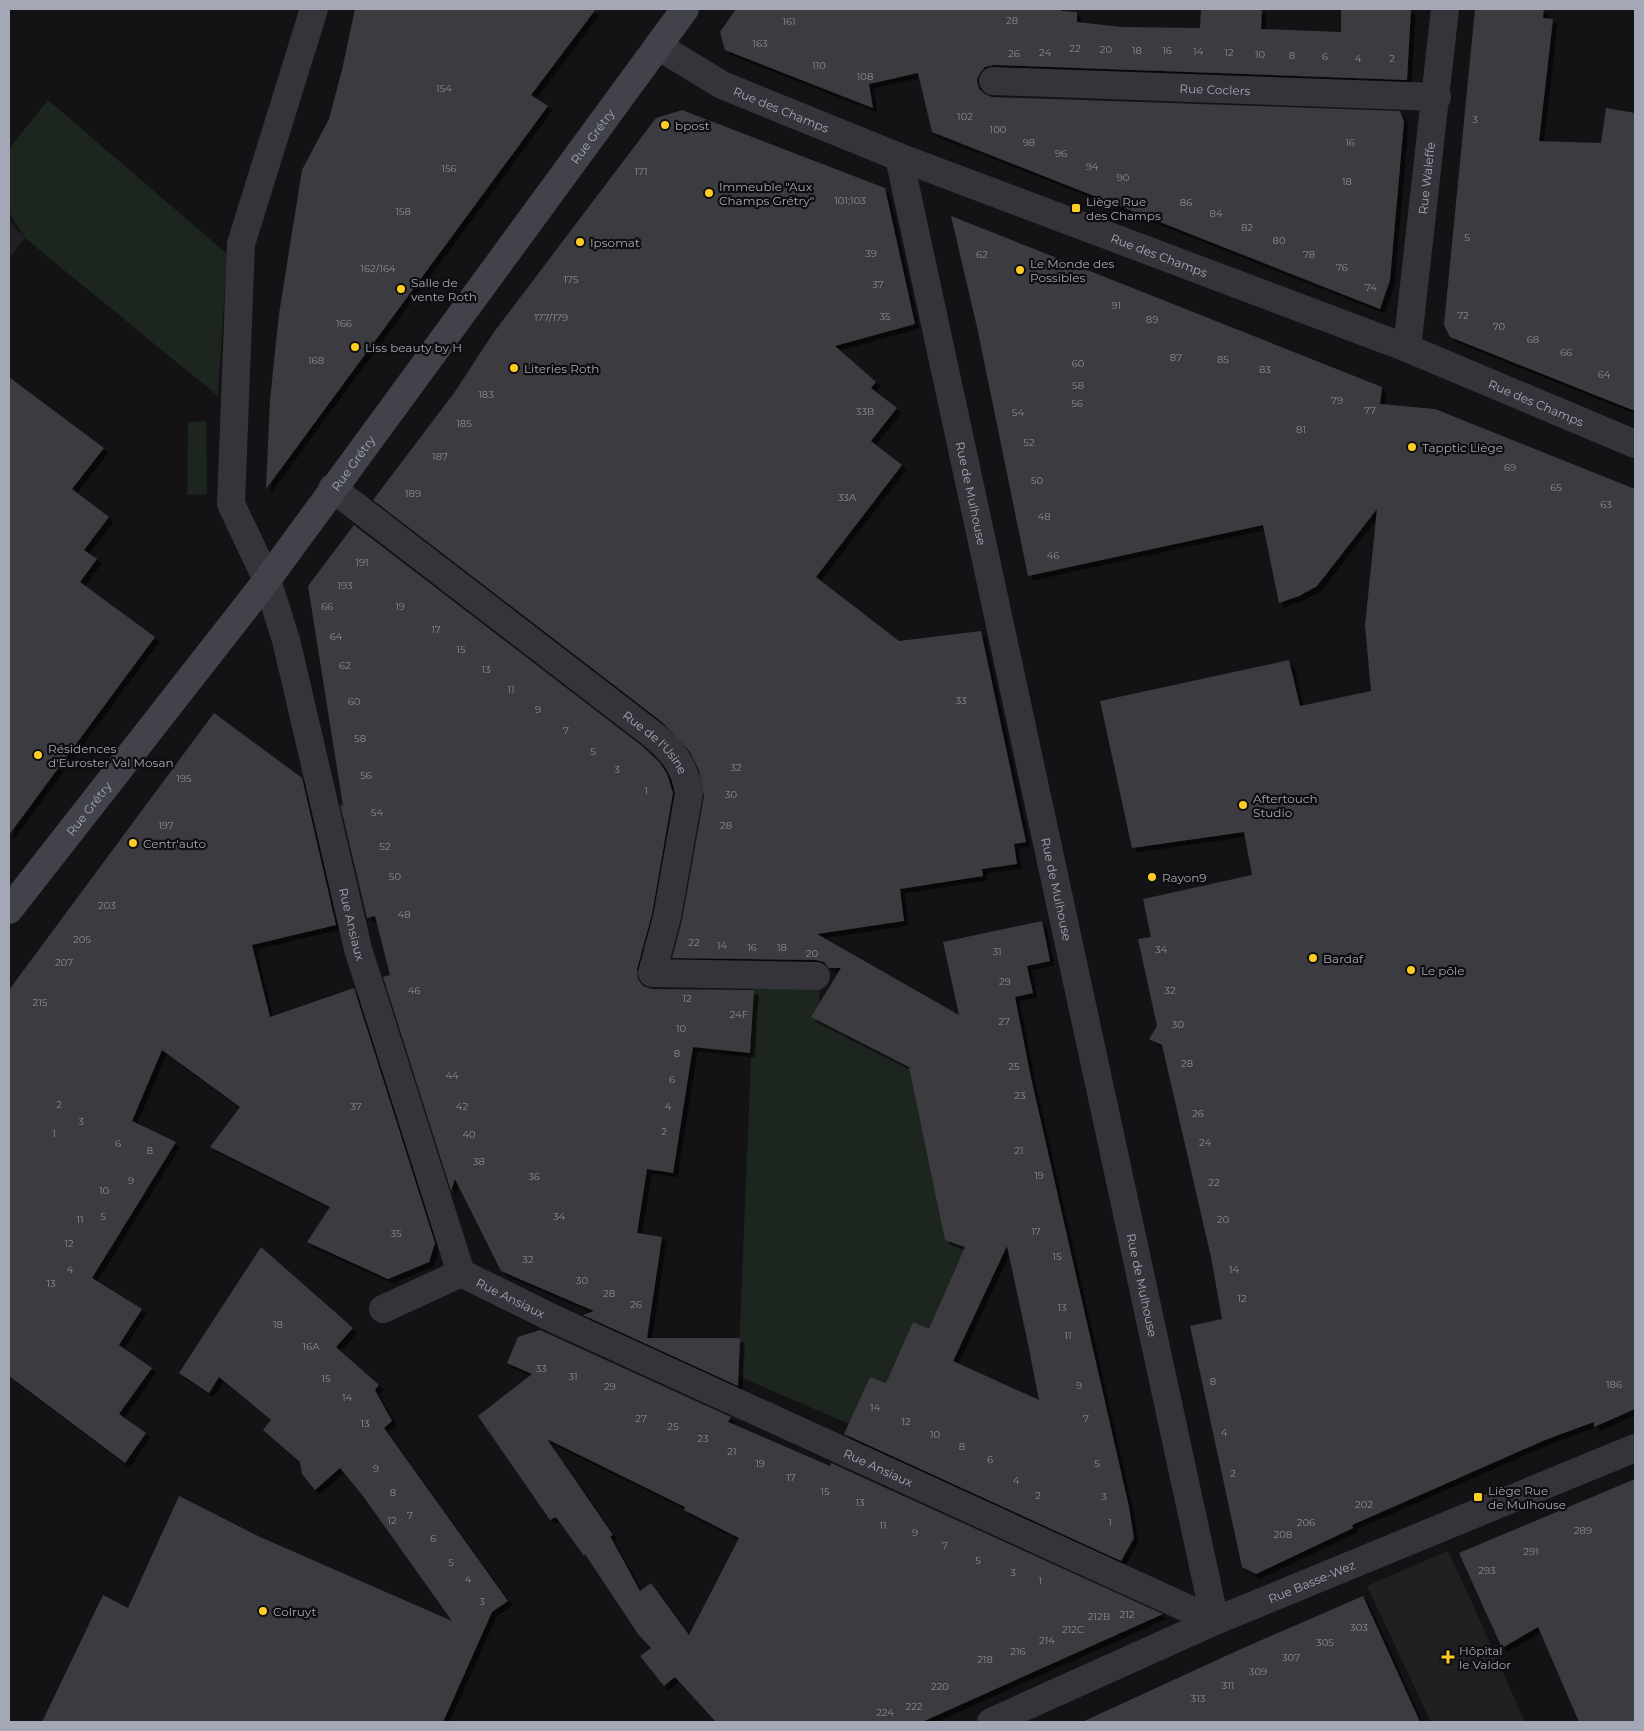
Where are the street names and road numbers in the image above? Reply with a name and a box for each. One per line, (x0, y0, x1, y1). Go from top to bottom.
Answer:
street label: Rue Coclers (1179, 80, 1251, 98)
street label: Rue des Champs (731, 83, 832, 135)
street label: Rue Grétry (567, 105, 617, 167)
street label: Rue Waleffe (1415, 141, 1438, 215)
street label: Rue des Champs (1109, 230, 1210, 280)
street label: Rue des Champs (1486, 376, 1586, 429)
street label: Rue Grétry (328, 432, 378, 493)
street label: Rue de Mulhouse (953, 440, 990, 546)
street label: Rue de l'Usine (620, 707, 691, 776)
street label: Rue Grétry (63, 778, 115, 838)
street label: Rue de Mulhouse (1039, 836, 1075, 942)
street label: Rue Ansiaux (336, 886, 369, 963)
street label: Rue de Mulhouse (1124, 1232, 1161, 1338)
street label: Rue Ansiaux (474, 1274, 548, 1321)
street label: Rue Ansiaux (841, 1445, 916, 1490)
street label: Rue Basse-Wez (1266, 1557, 1357, 1606)

